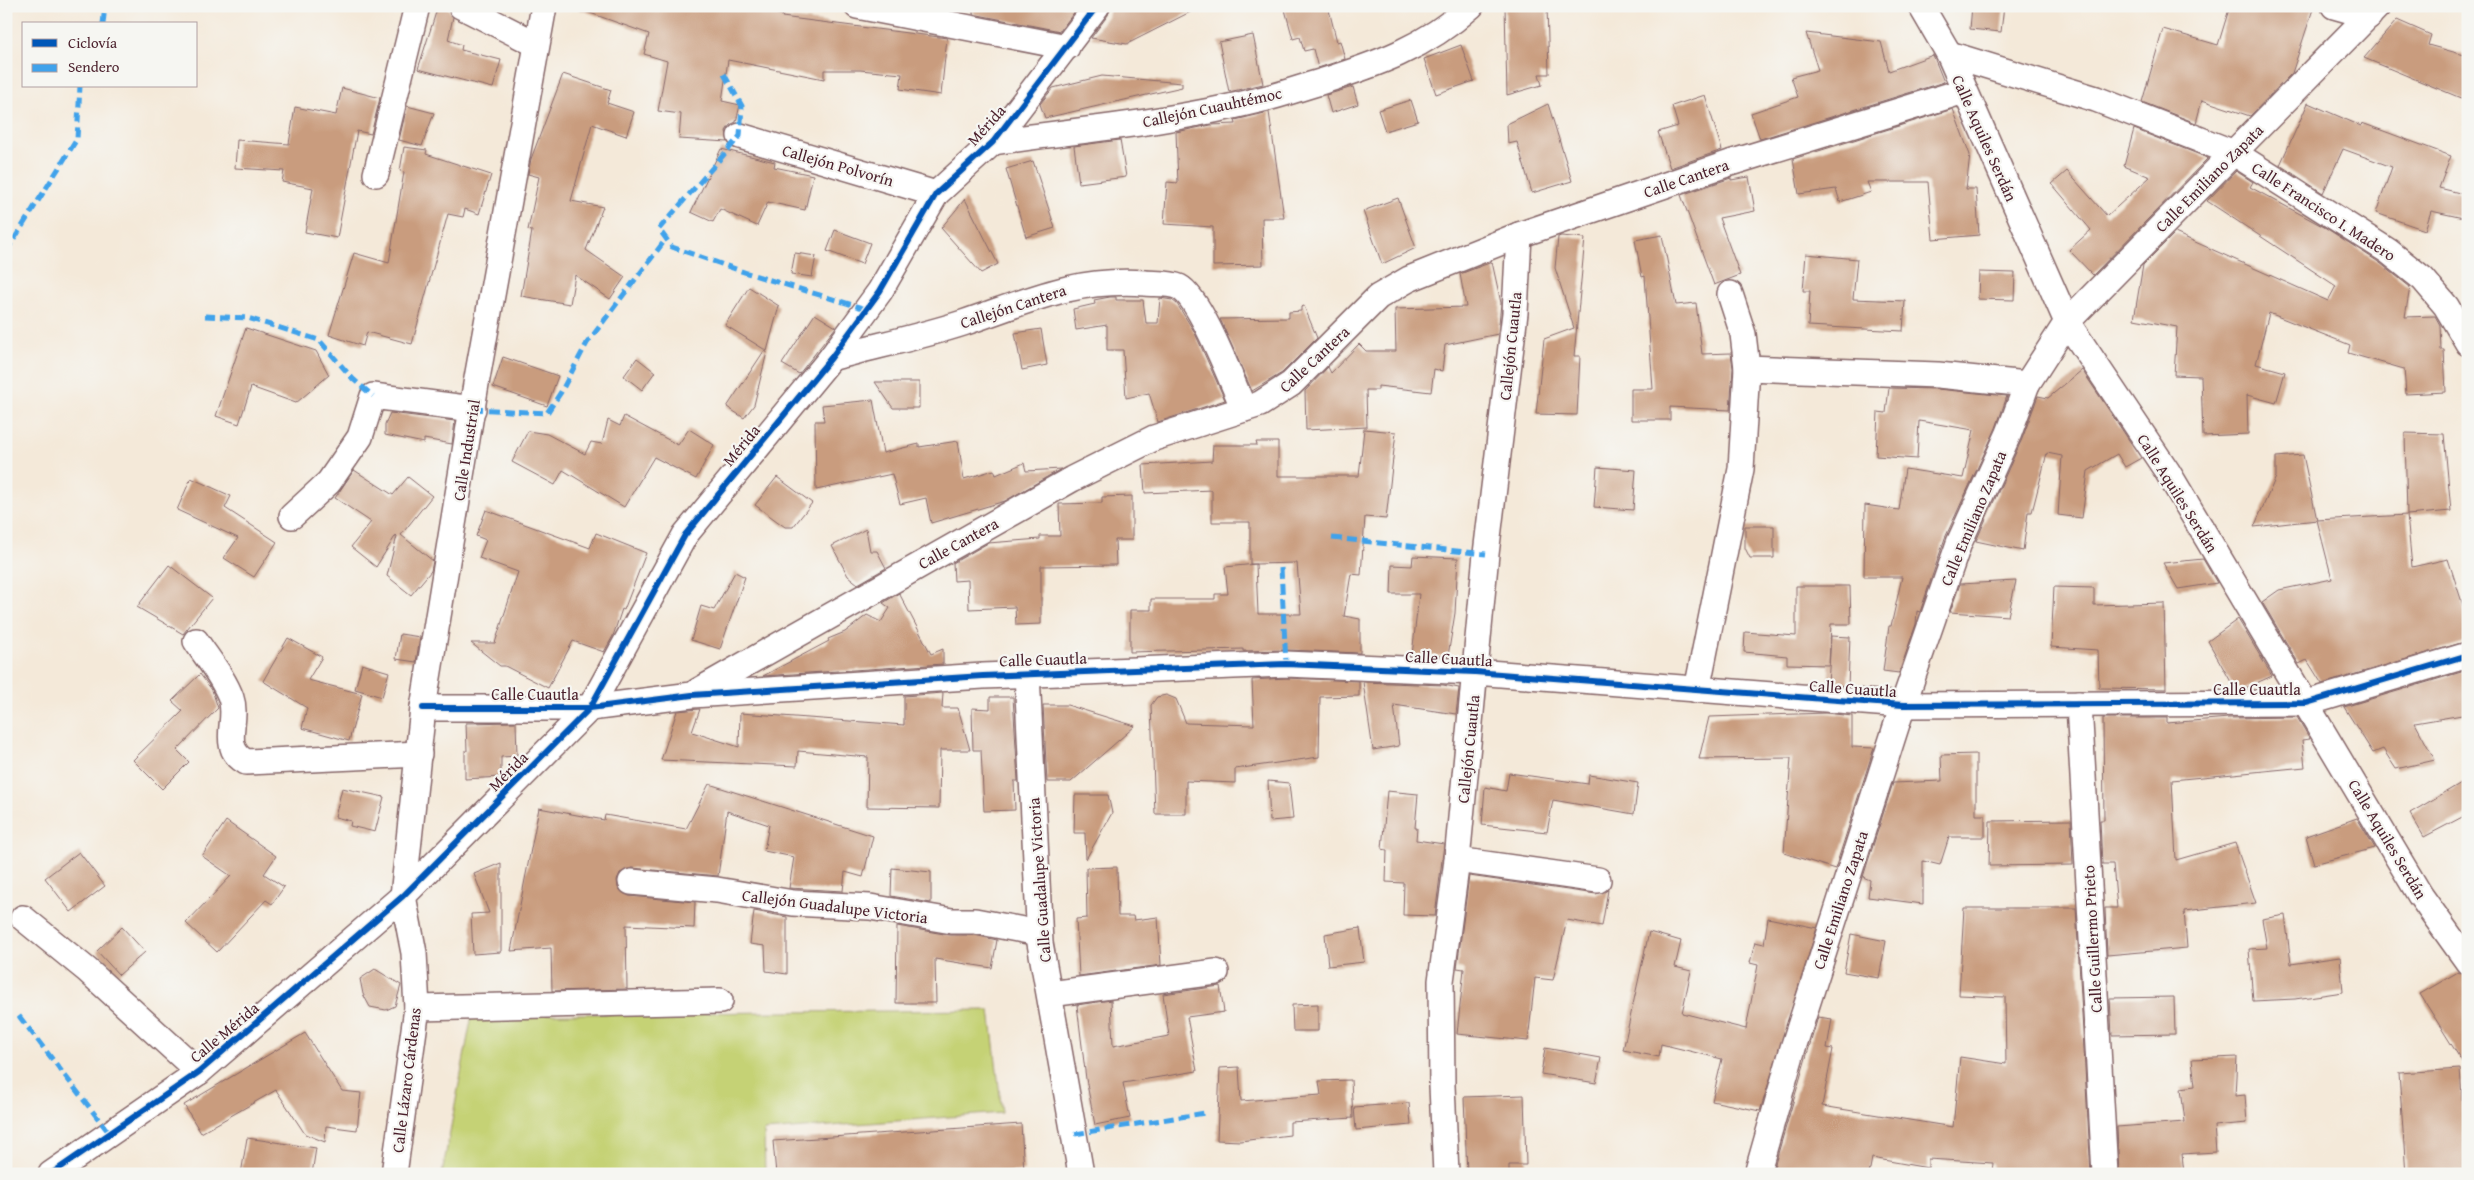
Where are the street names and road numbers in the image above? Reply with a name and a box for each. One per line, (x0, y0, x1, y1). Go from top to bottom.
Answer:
street label: Calle Aquiles Serdán (1946, 71, 2024, 205)
street label: Callejón Cuauhtémoc (1140, 81, 1284, 133)
street label: Mérida (961, 99, 1011, 151)
street label: Calle Emiliano Zapata (2149, 118, 2269, 238)
street label: Callejón Polvorín (779, 138, 897, 192)
street label: Calle Cantera (1640, 152, 1732, 204)
street label: Calle Francisco I. Madero (2247, 155, 2401, 267)
street label: Callejón Cantera (957, 277, 1069, 334)
street label: Callejón Cuautla (1492, 290, 1528, 401)
street label: Calle Cantera (1273, 320, 1355, 398)
street label: Calle Industrial (446, 397, 486, 503)
street label: Mérida (716, 419, 766, 471)
street label: Calle Aquiles Serdán (2132, 429, 2224, 557)
street label: Calle Emiliano Zapata (1934, 446, 2012, 589)
street label: Calle Cantera (913, 511, 1003, 575)
street label: Calle Cuautla (1405, 644, 1494, 672)
street label: Calle Cuautla (999, 645, 1088, 673)
street label: Calle Cuautla (1808, 673, 1898, 703)
street label: Calle Cuautla (2213, 677, 2301, 701)
street label: Calle Cuautla (491, 682, 579, 706)
street label: Callejón Cuautla (1450, 693, 1486, 804)
street label: Mérida (483, 745, 534, 796)
street label: Calle Aquiles Serdán (2343, 774, 2433, 904)
street label: Calle Guadalupe Victoria (1021, 796, 1057, 963)
street label: Calle Emiliano Zapata (1806, 827, 1874, 972)
street label: Calle Guillermo Prieto (2076, 865, 2108, 1013)
street label: Callejón Guadalupe Victoria (741, 883, 930, 929)
street label: Calle Mérida (184, 996, 264, 1068)
street label: Calle Lázaro Cárdenas (385, 1006, 427, 1154)

